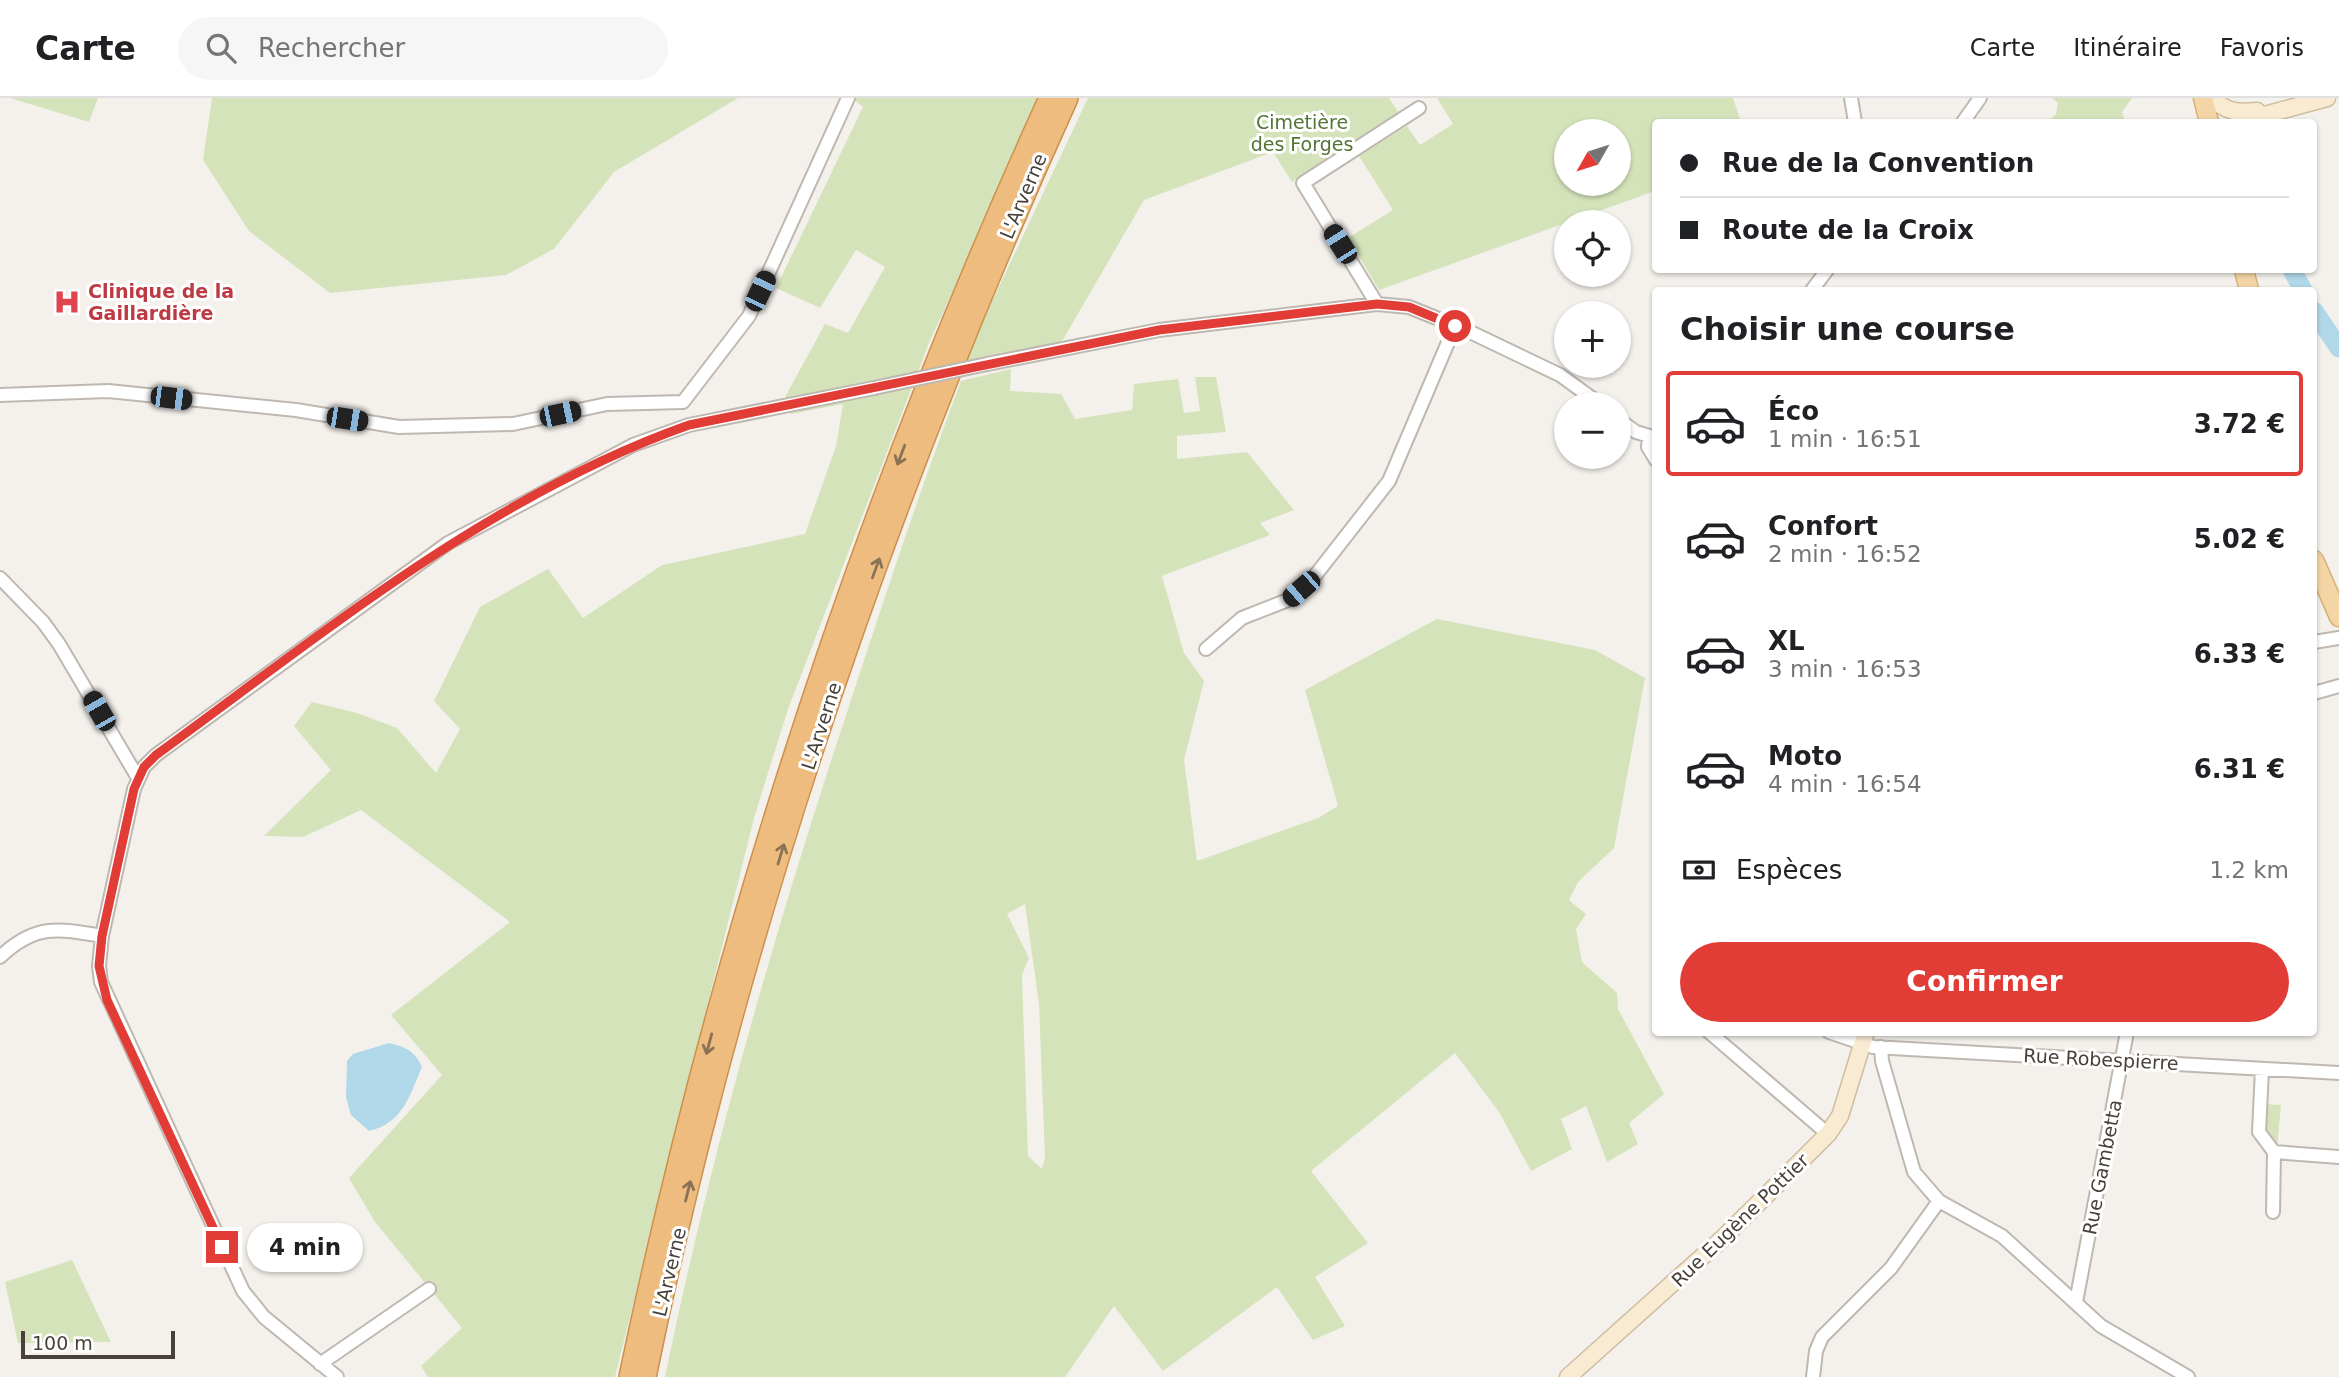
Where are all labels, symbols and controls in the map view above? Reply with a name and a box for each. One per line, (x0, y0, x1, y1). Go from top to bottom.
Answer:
search box (178, 17, 668, 80)
text: Carte (35, 29, 136, 68)
icon: search (202, 29, 240, 67)
text: Rechercher (258, 33, 405, 63)
text: Carte (1970, 34, 2035, 62)
text: Itinéraire (2073, 34, 2182, 62)
text: Favoris (2220, 34, 2304, 62)
park label: Cimetière des Forges (1251, 111, 1353, 155)
north arrow (1554, 119, 1631, 196)
map controls (1554, 119, 1631, 469)
text: Rue de la Convention (1722, 148, 2034, 178)
street label: L'Arverne (995, 150, 1051, 242)
button: locate (1554, 210, 1631, 287)
text: Route de la Croix (1722, 215, 1974, 245)
car (1320, 221, 1361, 267)
car (742, 268, 779, 314)
place label: Clinique de la Gaillardière (88, 280, 234, 324)
hospital icon: Clinique de la Gaillardière (52, 287, 82, 317)
button: + (1554, 301, 1631, 378)
route start (1439, 310, 1471, 342)
text: Choisir une course (1680, 310, 2015, 348)
car (149, 385, 194, 411)
button: − (1554, 392, 1631, 469)
icon: car (1684, 392, 1747, 455)
text: Éco (1768, 396, 1819, 426)
car (538, 399, 583, 429)
car (325, 405, 370, 433)
text: 3.72 € (2194, 409, 2285, 439)
text: 1 min · 16:51 (1768, 426, 1922, 452)
one-way arrow (893, 443, 906, 465)
icon: car (1684, 507, 1747, 570)
text: Confort (1768, 511, 1878, 541)
text: 5.02 € (2194, 524, 2285, 554)
text: 2 min · 16:52 (1768, 541, 1922, 567)
one-way arrow (870, 558, 883, 579)
car (1279, 567, 1324, 611)
icon: car (1684, 622, 1747, 685)
text: XL (1768, 626, 1805, 656)
text: 6.33 € (2194, 639, 2285, 669)
text: 3 min · 16:53 (1768, 656, 1922, 682)
street label: L'Arverne (797, 679, 845, 773)
car (80, 688, 119, 734)
icon: car (1684, 737, 1747, 800)
text: Moto (1768, 741, 1842, 771)
text: 6.31 € (2194, 754, 2285, 784)
text: 4 min · 16:54 (1768, 771, 1922, 797)
one-way arrow (775, 843, 788, 865)
icon: cash (1680, 851, 1718, 889)
text: Espèces (1736, 855, 1842, 885)
text: 1.2 km (2209, 857, 2289, 883)
button: Confirmer (1680, 942, 2289, 1022)
one-way arrow (702, 1032, 715, 1054)
street label: Rue Robespierre (2023, 1044, 2179, 1074)
street label: Rue Gambetta (2078, 1098, 2126, 1236)
street label: Rue Eugène Pottier (1667, 1149, 1813, 1291)
one-way arrow (682, 1180, 695, 1203)
callout: 4 min (246, 1222, 362, 1272)
street label: L'Arverne (648, 1225, 690, 1319)
route end (206, 1231, 238, 1263)
text: 4 min (269, 1234, 341, 1260)
scale bar (21, 1328, 175, 1360)
text: 100 m (32, 1332, 93, 1354)

